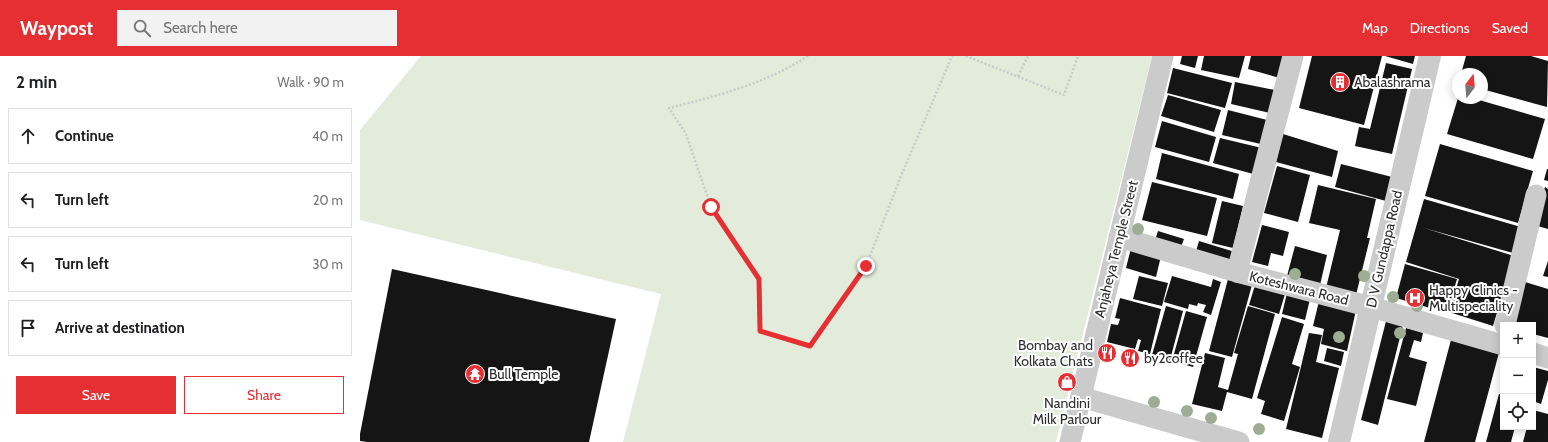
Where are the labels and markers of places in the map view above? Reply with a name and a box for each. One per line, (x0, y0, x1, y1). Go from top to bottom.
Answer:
building icon: Abalashrama (1329, 71, 1351, 93)
place label: Abalashrama (1354, 73, 1431, 91)
place label: Happy Clinics - Multispeciality (1429, 281, 1518, 315)
hospital icon: Happy Clinics - Multispeciality (1404, 287, 1426, 309)
place label: Bombay and Kolkata Chats (1014, 336, 1093, 370)
restaurant icon: Bombay and Kolkata Chats (1096, 342, 1118, 364)
restaurant icon: by2coffee (1119, 347, 1141, 369)
place label: by2coffee (1144, 349, 1203, 367)
temple icon: Bull Temple (464, 363, 486, 385)
place label: Bull Temple (489, 365, 558, 383)
shop icon: Nandini Milk Parlour (1056, 371, 1078, 393)
place label: Nandini Milk Parlour (1033, 394, 1102, 428)

